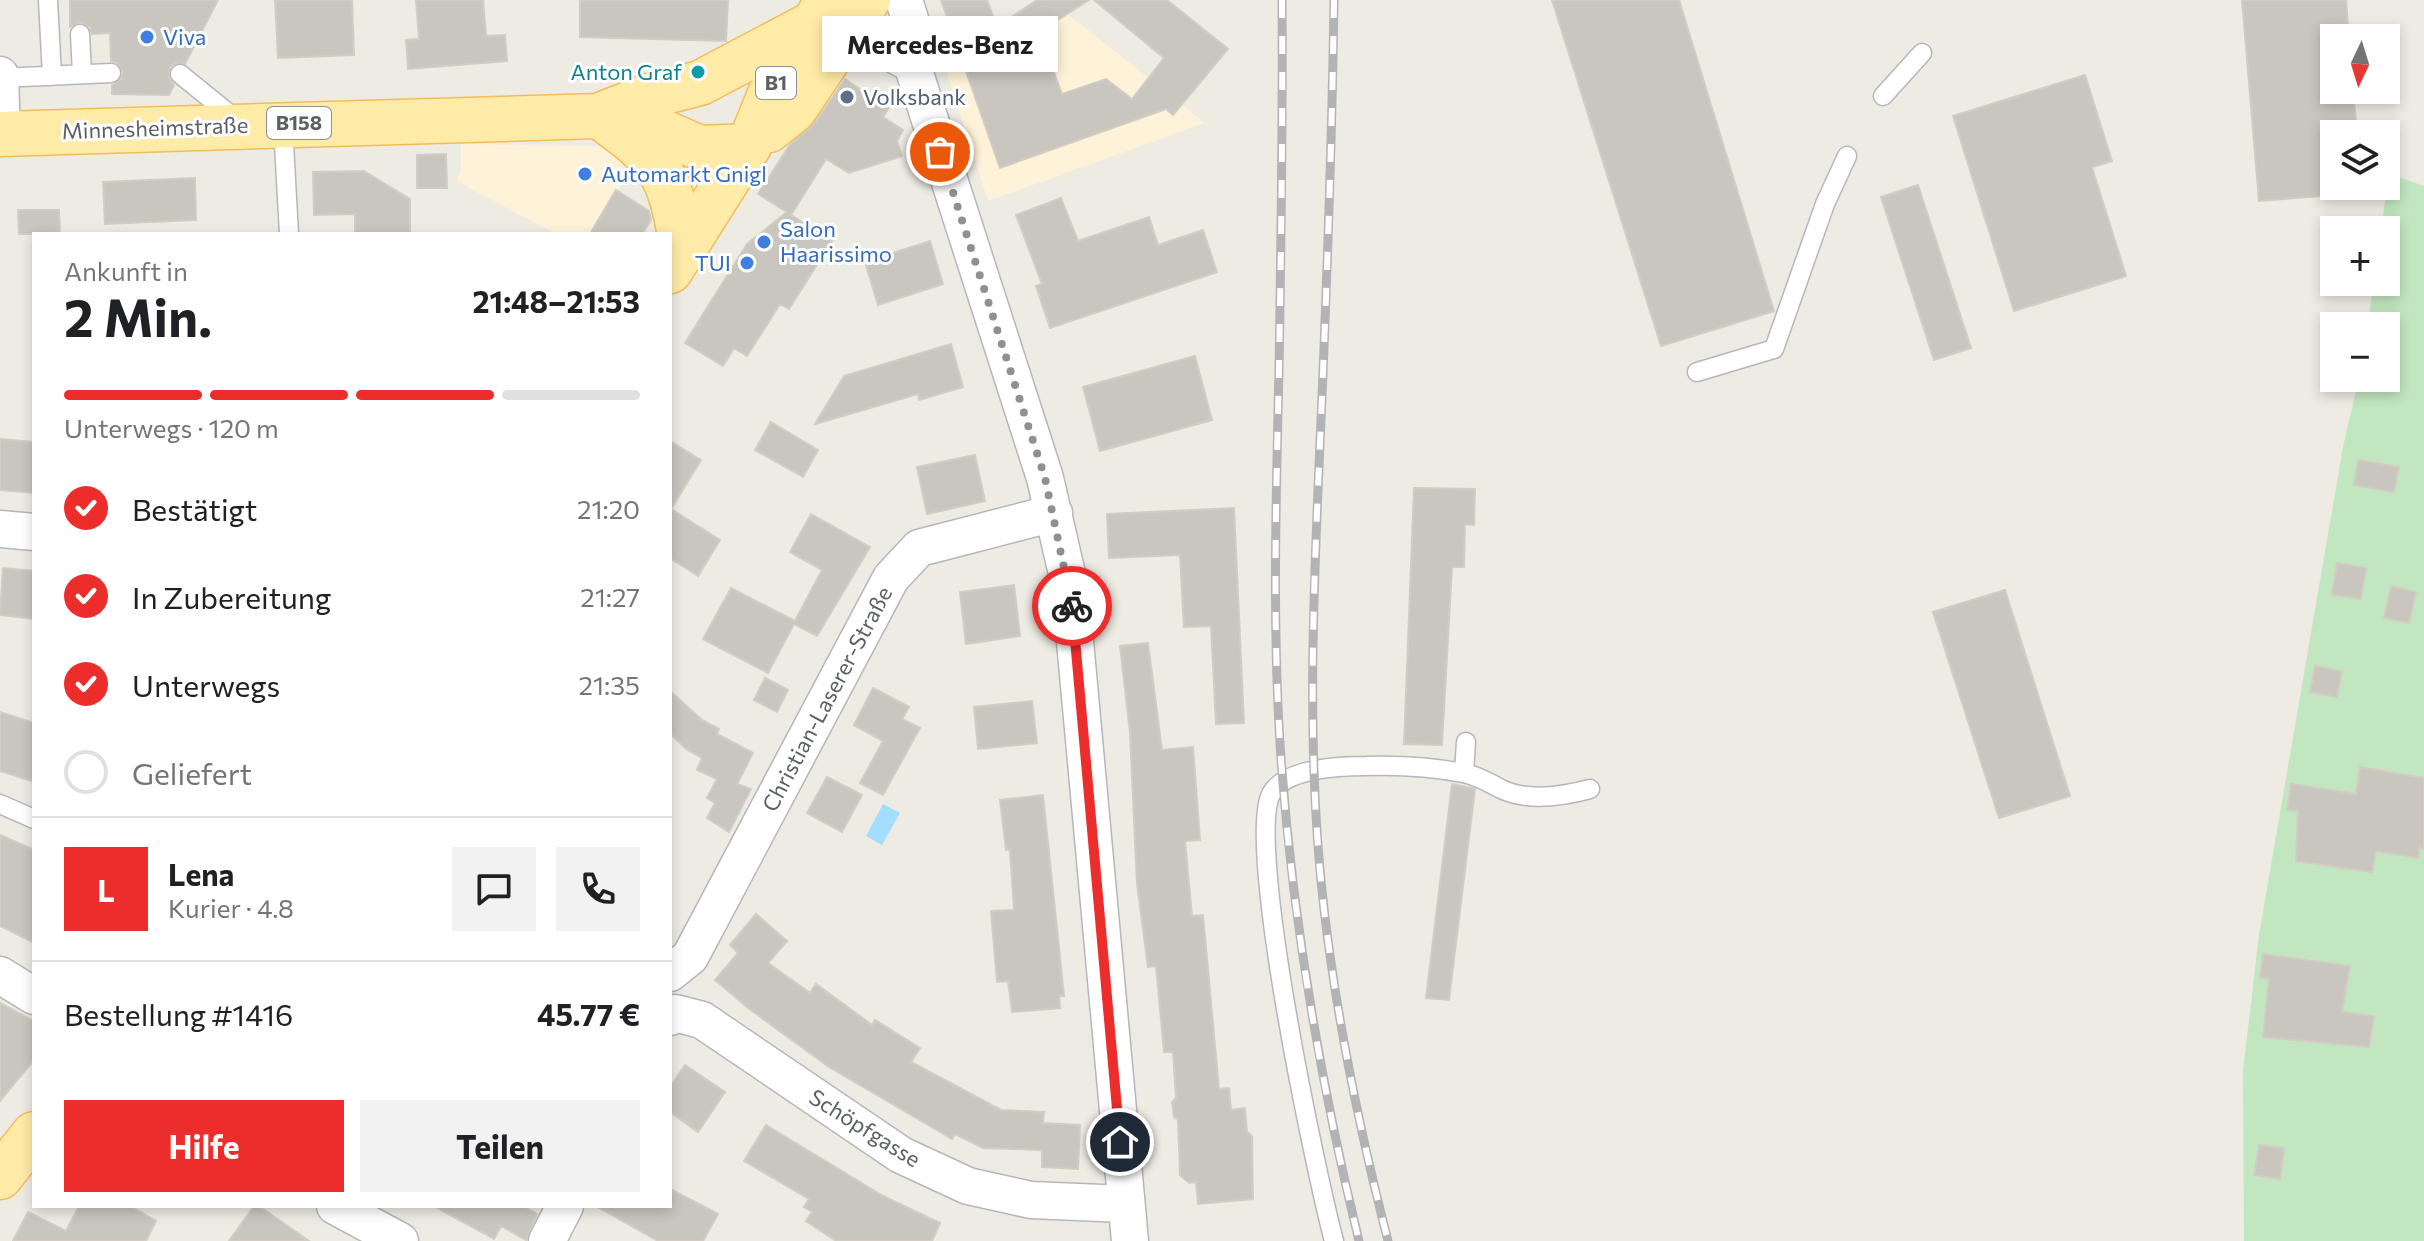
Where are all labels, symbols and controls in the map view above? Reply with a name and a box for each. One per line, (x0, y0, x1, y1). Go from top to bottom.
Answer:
callout: Mercedes-Benz (822, 16, 1058, 72)
place label: Viva (163, 23, 206, 50)
north arrow (2320, 24, 2400, 104)
map controls (2320, 24, 2400, 392)
marker: Viva (138, 28, 156, 46)
text: Mercedes-Benz (847, 28, 1033, 59)
place label: Anton Graf (570, 58, 682, 85)
marker: Anton Graf (689, 63, 707, 81)
road number: B1 (756, 67, 796, 99)
place label: Volksbank (863, 83, 966, 110)
marker: Volksbank (838, 88, 856, 106)
road number: B158 (267, 107, 331, 139)
street label: Minnesheimstraße (61, 111, 249, 144)
pin (906, 118, 974, 186)
button: layers (2320, 120, 2400, 200)
icon: bag (918, 130, 962, 174)
place label: Automarkt Gnigl (601, 160, 767, 187)
marker: Automarkt Gnigl (576, 165, 594, 183)
place label: Salon Haarissimo (780, 215, 892, 267)
button: + (2320, 216, 2400, 296)
marker: Salon Haarissimo (755, 233, 773, 251)
place label: TUI (695, 249, 731, 276)
marker: TUI (738, 254, 756, 272)
text: Ankunft in (64, 255, 188, 286)
text: 21:48–21:53 (473, 282, 640, 319)
text: 2 Min. (64, 284, 212, 348)
button: − (2320, 312, 2400, 392)
text: Unterwegs · 120 m (64, 412, 279, 443)
icon: check (64, 486, 108, 530)
text: Bestätigt (132, 490, 257, 527)
text: 21:20 (577, 493, 640, 524)
courier (1032, 566, 1112, 646)
icon: check (64, 574, 108, 618)
text: In Zubereitung (132, 578, 331, 615)
text: 21:27 (580, 581, 640, 612)
street label: Christian-Laserer-Straße (756, 582, 897, 816)
icon: bike (1050, 584, 1094, 628)
icon: check (64, 662, 108, 706)
text: Unterwegs (132, 666, 280, 703)
text: 21:35 (579, 669, 640, 700)
text: Geliefert (132, 754, 252, 791)
button: chat (452, 847, 536, 931)
button: phone (556, 847, 640, 931)
text: Lena (168, 855, 234, 892)
text: L (97, 871, 115, 908)
text: Kurier · 4.8 (168, 892, 294, 923)
text: Bestellung #1416 (64, 995, 293, 1032)
text: 45.77 € (537, 995, 640, 1032)
street label: Schöpfgasse (805, 1083, 926, 1172)
button: Hilfe (64, 1100, 344, 1192)
button: Teilen (360, 1100, 640, 1192)
pin (1086, 1108, 1154, 1176)
icon: home (1098, 1120, 1142, 1164)

